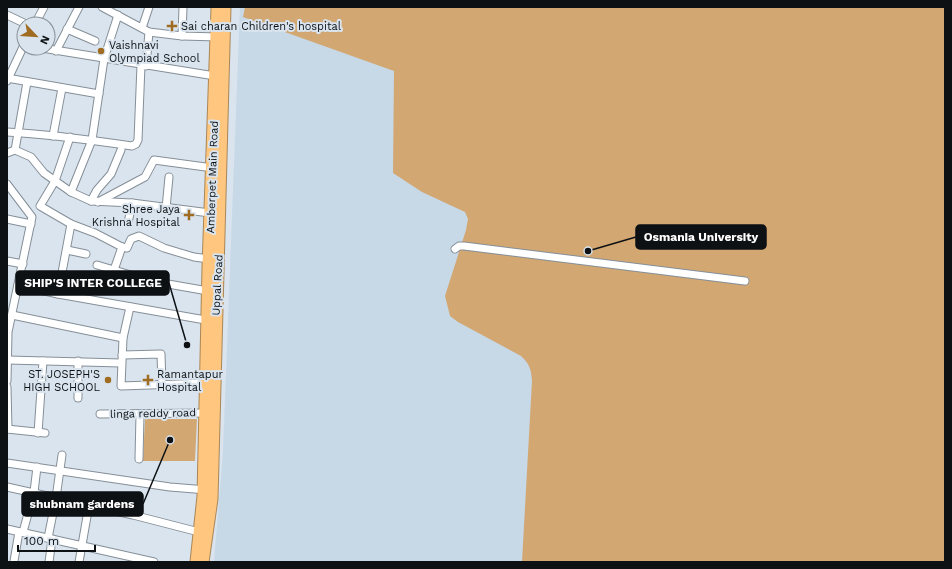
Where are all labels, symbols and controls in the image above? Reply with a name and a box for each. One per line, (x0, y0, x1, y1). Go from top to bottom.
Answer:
north arrow (16, 16, 56, 56)
marker: Sai charan Children's hospital (166, 20, 178, 32)
place label: Sai charan Children's hospital (181, 20, 342, 33)
text: N (37, 34, 52, 46)
place label: Vaishnavi Olympiad School (109, 39, 200, 65)
marker: Vaishnavi Olympiad School (96, 46, 106, 56)
street label: Amberpet Main Road (204, 120, 221, 234)
place label: Shree Jaya Krishna Hospital (92, 203, 181, 229)
marker: Shree Jaya Krishna Hospital (183, 209, 195, 221)
callout: Osmania University (636, 225, 766, 249)
text: Osmania University (644, 230, 759, 244)
street label: Uppal Road (209, 254, 226, 316)
callout: SHIP'S INTER COLLEGE (16, 271, 169, 295)
text: SHIP'S INTER COLLEGE (24, 276, 162, 290)
place label: ST. JOSEPH'S HIGH SCHOOL (23, 368, 100, 394)
place label: Ramantapur Hospital (157, 368, 224, 394)
marker: Ramantapur Hospital (142, 374, 154, 386)
marker: ST. JOSEPH'S HIGH SCHOOL (103, 375, 113, 385)
street label: linga reddy road (110, 406, 196, 421)
callout: shubnam gardens (22, 492, 143, 516)
text: shubnam gardens (30, 497, 135, 511)
scale bar (18, 527, 95, 553)
text: 100 m (24, 534, 59, 548)

